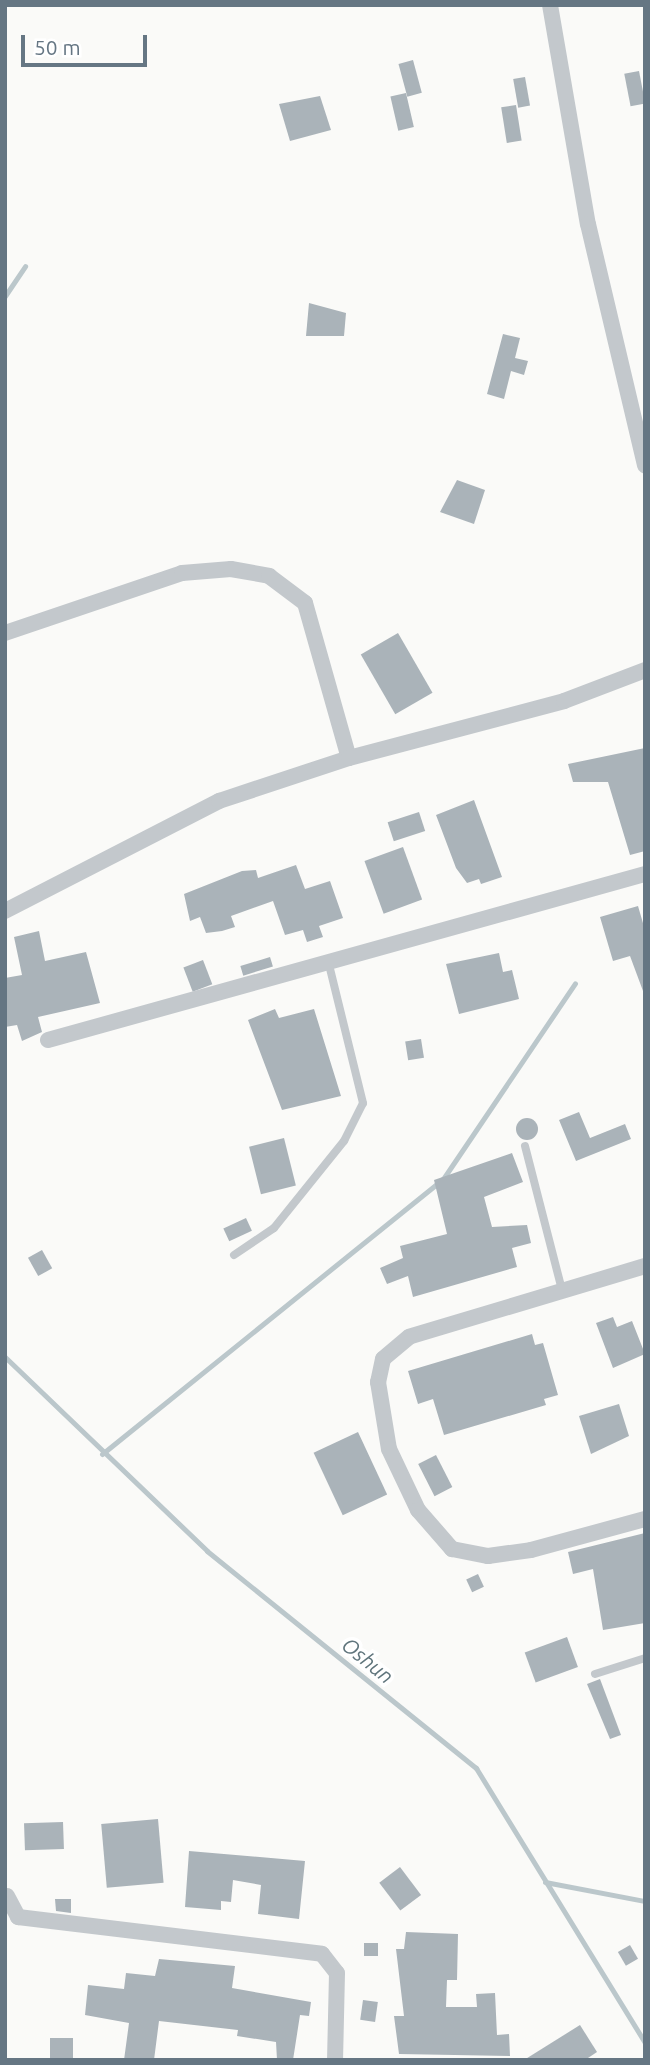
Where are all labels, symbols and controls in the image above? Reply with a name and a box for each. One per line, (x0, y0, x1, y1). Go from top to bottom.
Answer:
scale bar (24, 21, 150, 65)
text: 50 m (34, 35, 81, 59)
water label: Oshun (337, 1631, 399, 1689)

